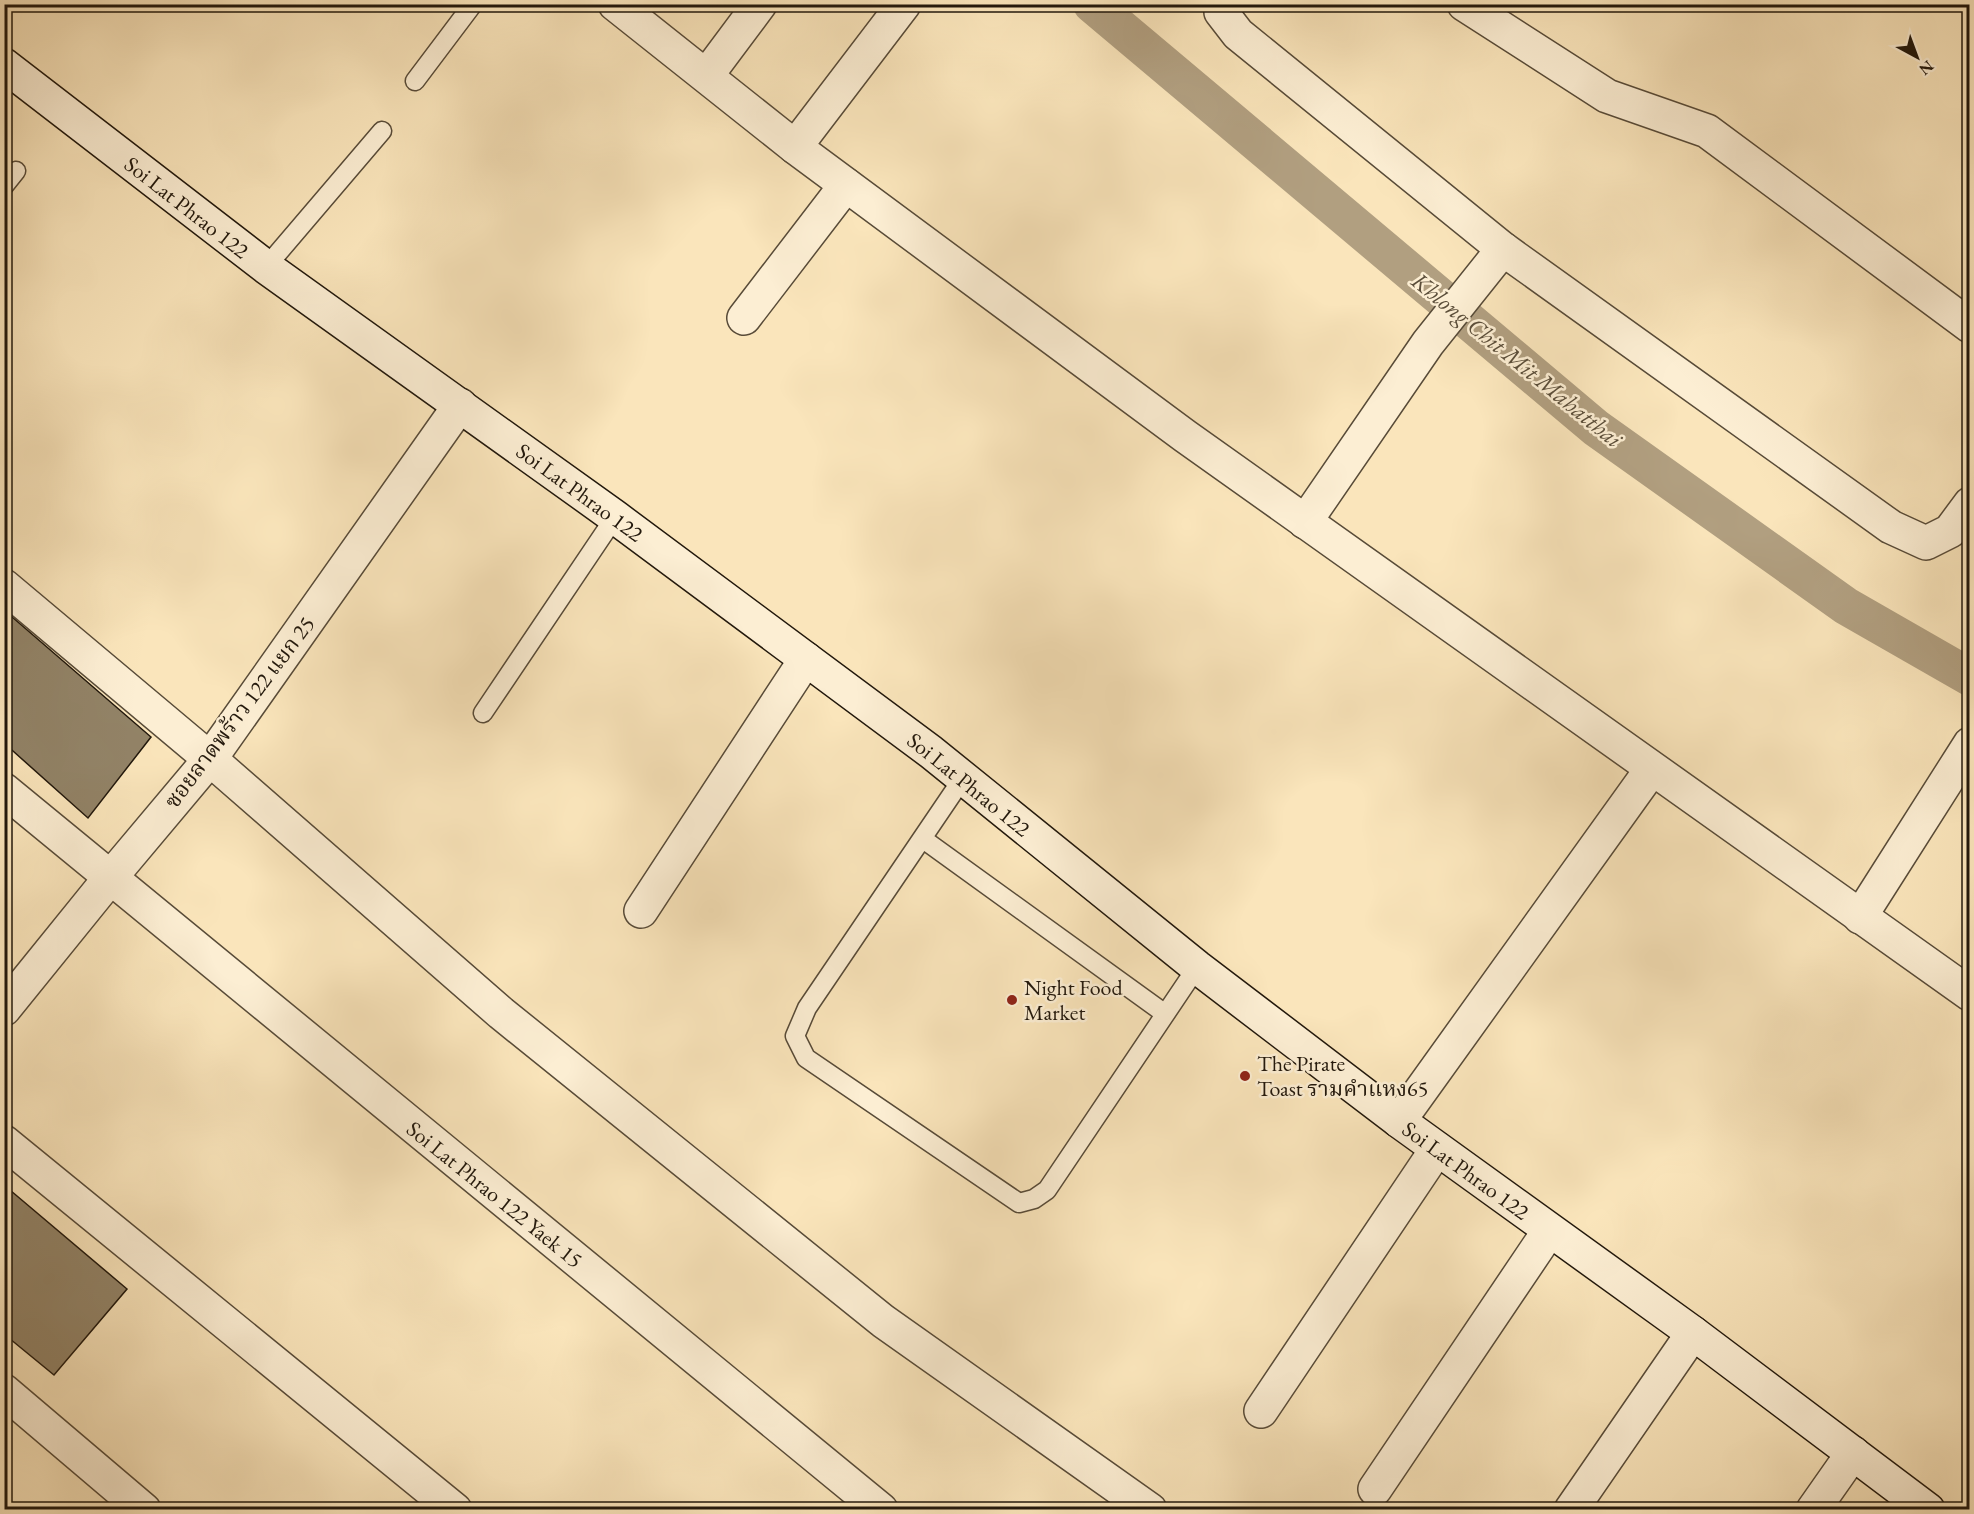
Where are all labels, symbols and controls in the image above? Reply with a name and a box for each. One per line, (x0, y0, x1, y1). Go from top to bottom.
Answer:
north arrow (1887, 27, 1947, 87)
text: N (1915, 56, 1938, 80)
street label: Soi Lat Phrao 122 (118, 150, 255, 265)
water label: Khlong Chit Mit Mahatthai (1405, 264, 1630, 455)
street label: Soi Lat Phrao 122 (510, 436, 649, 549)
street label: ซอยลาดพร้าว 122 แยก 25 (158, 610, 321, 814)
street label: Soi Lat Phrao 122 (901, 726, 1037, 843)
place label: Night Food Market (1024, 973, 1123, 1027)
marker: Night Food Market (1005, 993, 1019, 1007)
place label: The Pirate Toast รามคำแหง65 (1257, 1049, 1428, 1103)
marker: The Pirate Toast รามคำแหง65 (1238, 1069, 1252, 1083)
street label: Soi Lat Phrao 122 Yaek 15 (401, 1114, 589, 1274)
street label: Soi Lat Phrao 122 (1396, 1114, 1535, 1227)

